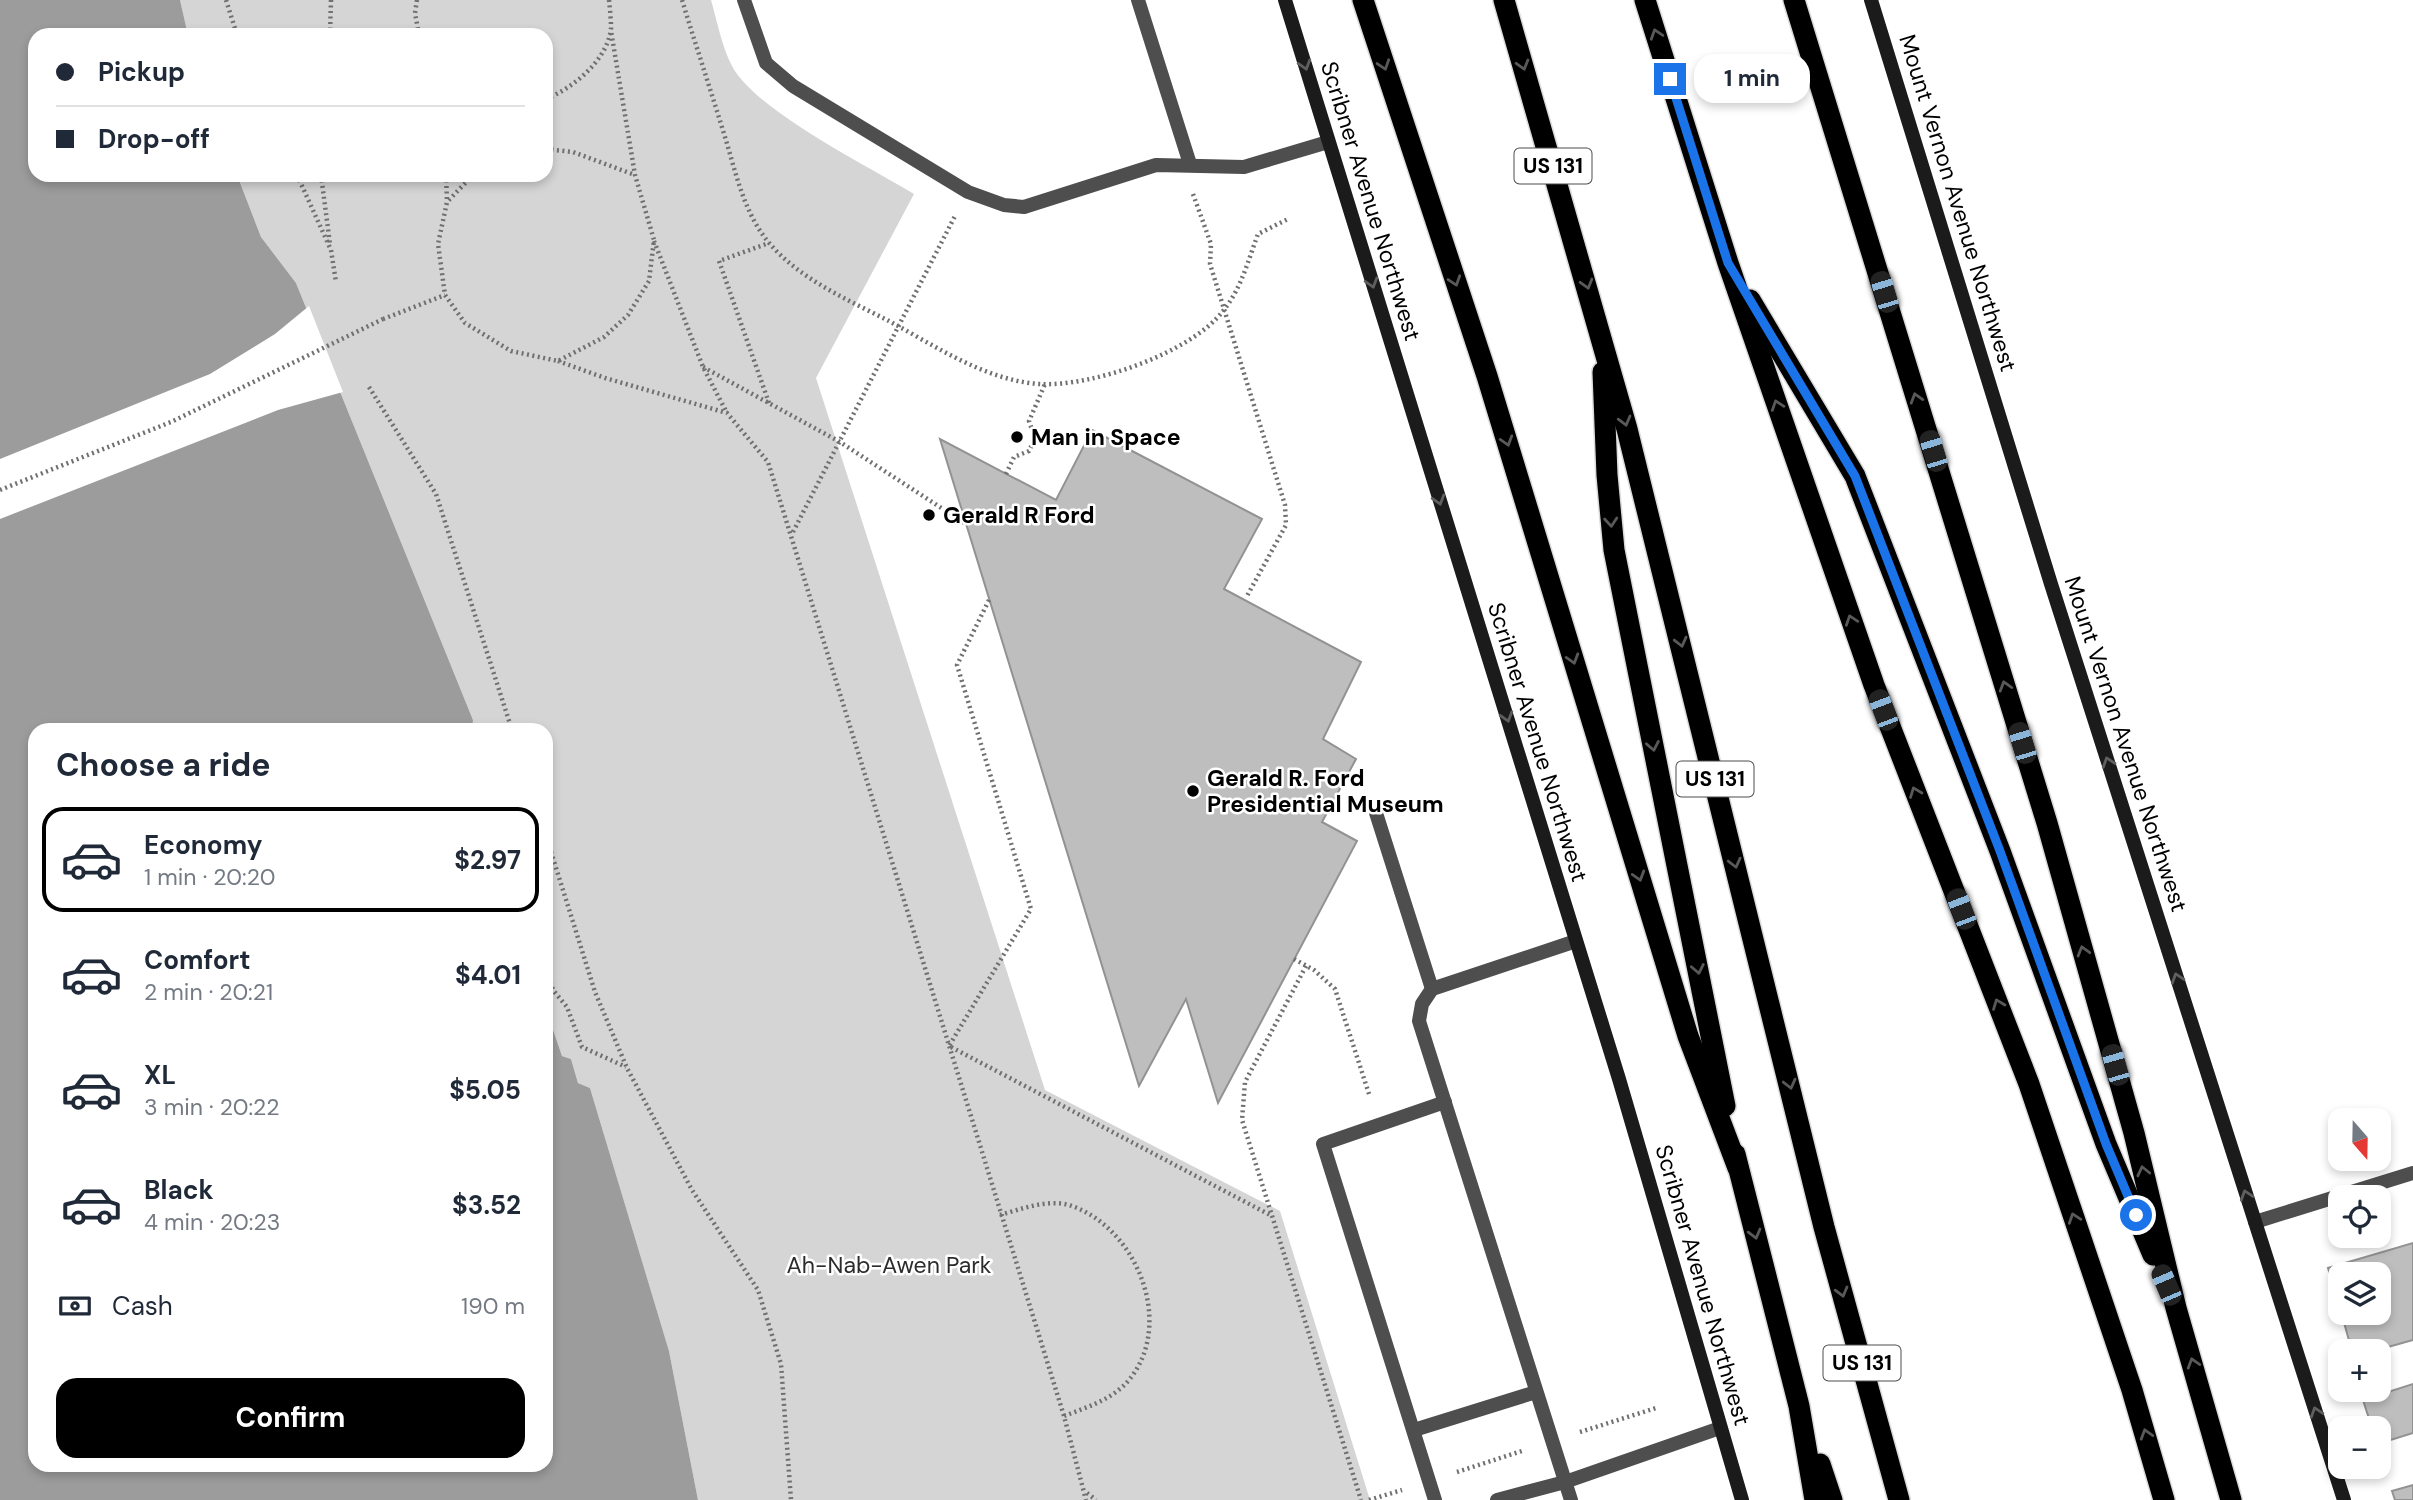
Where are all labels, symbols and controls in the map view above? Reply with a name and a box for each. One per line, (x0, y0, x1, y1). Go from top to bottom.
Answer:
one-way arrow (1650, 28, 1664, 41)
street label: Mount Vernon Avenue Northwest (1892, 31, 2024, 375)
text: Pickup (98, 55, 185, 89)
callout: 1 min (1694, 55, 1810, 104)
street label: Scribner Avenue Northwest (1314, 58, 1428, 344)
one-way arrow (1376, 58, 1390, 70)
one-way arrow (1297, 59, 1311, 71)
one-way arrow (1514, 59, 1529, 71)
route end (1654, 63, 1686, 95)
text: 1 min (1724, 63, 1780, 93)
text: Drop-off (98, 122, 210, 156)
road number: US 131 (1514, 148, 1592, 184)
car (1868, 269, 1901, 315)
one-way arrow (1447, 274, 1461, 286)
one-way arrow (1364, 276, 1379, 288)
one-way arrow (1579, 277, 1594, 289)
one-way arrow (1910, 393, 1925, 405)
one-way arrow (1771, 400, 1785, 412)
one-way arrow (1617, 415, 1631, 427)
place label: Man in Space (1031, 422, 1181, 452)
car (1917, 428, 1950, 474)
marker: Man in Space (1009, 429, 1025, 445)
one-way arrow (1498, 435, 1513, 447)
one-way arrow (1431, 494, 1446, 506)
place label: Gerald R Ford (943, 500, 1095, 530)
marker: Gerald R Ford (921, 507, 937, 523)
one-way arrow (1604, 516, 1619, 528)
street label: Mount Vernon Avenue Northwest (2058, 572, 2194, 916)
street label: Scribner Avenue Northwest (1481, 599, 1595, 885)
one-way arrow (1845, 615, 1859, 627)
one-way arrow (1673, 636, 1687, 648)
one-way arrow (1564, 652, 1579, 664)
one-way arrow (1998, 680, 2013, 692)
car (1866, 687, 1901, 733)
one-way arrow (1498, 711, 1513, 723)
car (2006, 720, 2039, 766)
one-way arrow (1645, 740, 1660, 752)
text: Choose a ride (56, 744, 271, 786)
one-way arrow (2102, 756, 2116, 768)
road number: US 131 (1676, 762, 1754, 796)
place label: Gerald R. Ford Presidential Museum (1207, 763, 1444, 819)
marker: Gerald R. Ford Presidential Museum (1185, 783, 1201, 799)
one-way arrow (1910, 787, 1924, 799)
icon: car (60, 828, 123, 891)
text: Economy (144, 828, 262, 862)
text: $2.97 (454, 843, 521, 877)
one-way arrow (1727, 857, 1741, 869)
text: 1 min · 20:20 (144, 862, 275, 892)
one-way arrow (1631, 870, 1645, 882)
car (1944, 886, 1979, 932)
icon: car (60, 943, 123, 1006)
text: Comfort (144, 943, 250, 977)
one-way arrow (2077, 945, 2091, 957)
text: $4.01 (455, 958, 521, 992)
one-way arrow (1689, 963, 1704, 975)
one-way arrow (2171, 973, 2185, 985)
text: 2 min · 20:21 (144, 977, 273, 1007)
one-way arrow (1992, 999, 2006, 1011)
car (2100, 1042, 2131, 1088)
icon: car (60, 1058, 123, 1121)
text: XL (144, 1058, 176, 1092)
text: $5.05 (449, 1073, 521, 1107)
one-way arrow (1782, 1078, 1796, 1090)
text: 3 min · 20:22 (144, 1092, 280, 1122)
north arrow (2328, 1108, 2390, 1171)
map controls (2328, 1108, 2391, 1479)
street label: Scribner Avenue Northwest (1649, 1141, 1757, 1429)
one-way arrow (2137, 1165, 2151, 1177)
icon: car (60, 1173, 123, 1236)
text: Black (144, 1173, 214, 1207)
button: locate (2328, 1185, 2391, 1248)
text: $3.52 (452, 1188, 521, 1222)
one-way arrow (2240, 1190, 2254, 1202)
route start (2120, 1199, 2152, 1231)
text: 4 min · 20:23 (144, 1207, 280, 1237)
one-way arrow (2068, 1213, 2082, 1225)
one-way arrow (1747, 1228, 1761, 1240)
park label: Ah-Nab-Awen Park (787, 1250, 992, 1280)
car (2149, 1262, 2184, 1308)
button: layers (2328, 1262, 2391, 1325)
one-way arrow (1834, 1286, 1848, 1298)
icon: cash (56, 1287, 94, 1325)
text: Cash (112, 1289, 173, 1323)
text: 190 m (461, 1291, 525, 1321)
button: + (2328, 1339, 2391, 1402)
road number: US 131 (1824, 1346, 1900, 1380)
one-way arrow (2187, 1358, 2202, 1370)
button: Confirm (56, 1378, 525, 1458)
one-way arrow (2310, 1406, 2324, 1418)
button: − (2328, 1416, 2391, 1479)
one-way arrow (2139, 1428, 2154, 1440)

